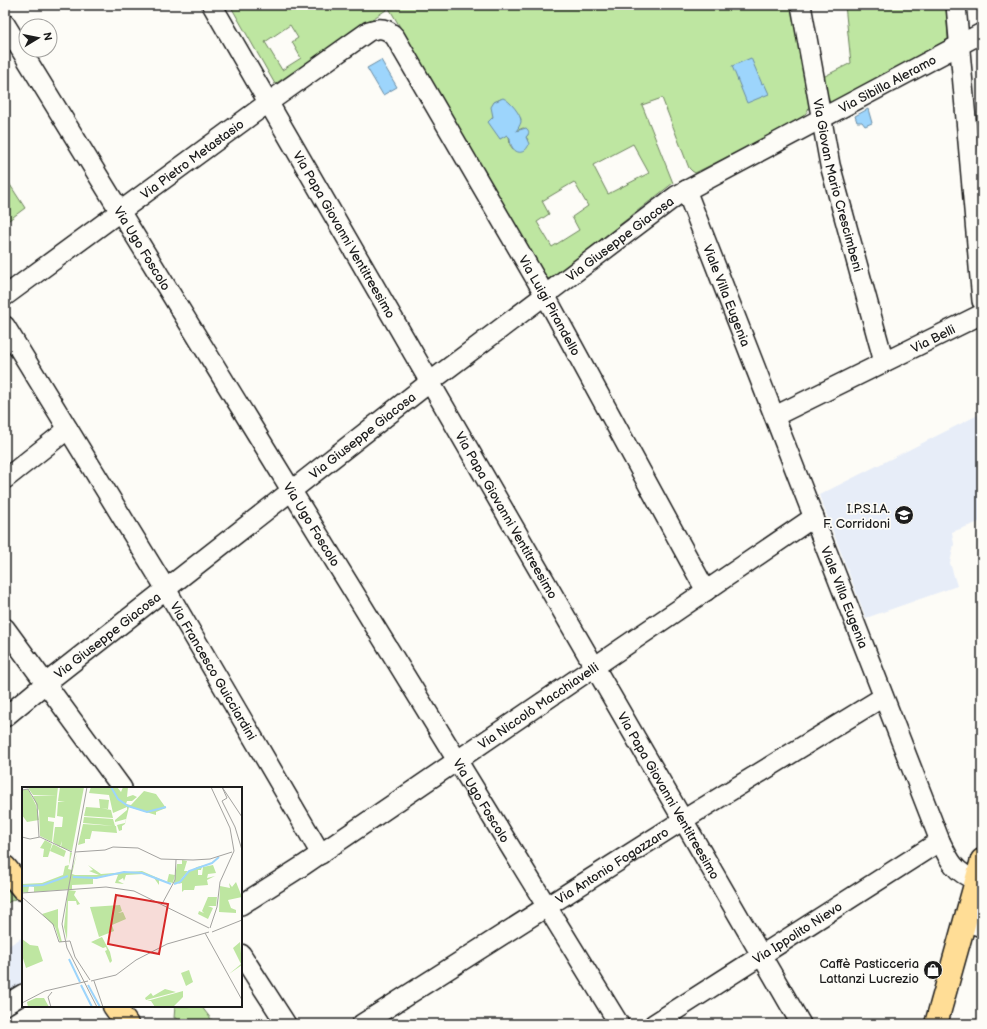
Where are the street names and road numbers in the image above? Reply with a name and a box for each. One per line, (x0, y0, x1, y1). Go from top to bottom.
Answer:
street label: Via Sibilla Aleramo (836, 52, 939, 117)
street label: Via Giovan Mario Crescimbeni (809, 97, 866, 274)
street label: Via Pietro Metastasio (138, 116, 247, 203)
street label: Via Papa Giovanni Ventitreesimo (289, 148, 398, 321)
street label: Via Giuseppe Giacosa (563, 194, 677, 285)
street label: Via Ugo Foscolo (110, 204, 174, 294)
street label: Viale Villa Eugenia (699, 242, 753, 349)
street label: Via Luigi Pirandello (515, 253, 584, 359)
street label: Via Belli (908, 321, 958, 357)
street label: Via Giuseppe Giacosa (306, 389, 419, 483)
street label: Via Papa Giovanni Ventitreesimo (451, 429, 560, 602)
street label: Via Ugo Foscolo (279, 480, 343, 570)
street label: Viale Villa Eugenia (817, 544, 871, 651)
street label: Via Giuseppe Giacosa (51, 589, 164, 682)
street label: Via Francesco Guicciardini (166, 599, 260, 743)
street label: Via Niccolò Macchiavelli (475, 659, 602, 753)
street label: Via Papa Giovanni Ventitreesimo (613, 709, 723, 882)
street label: Via Ugo Foscolo (449, 756, 513, 846)
street label: Via Antonio Fogazzaro (553, 824, 672, 908)
street label: Via Ippolito Nievo (750, 899, 845, 968)

